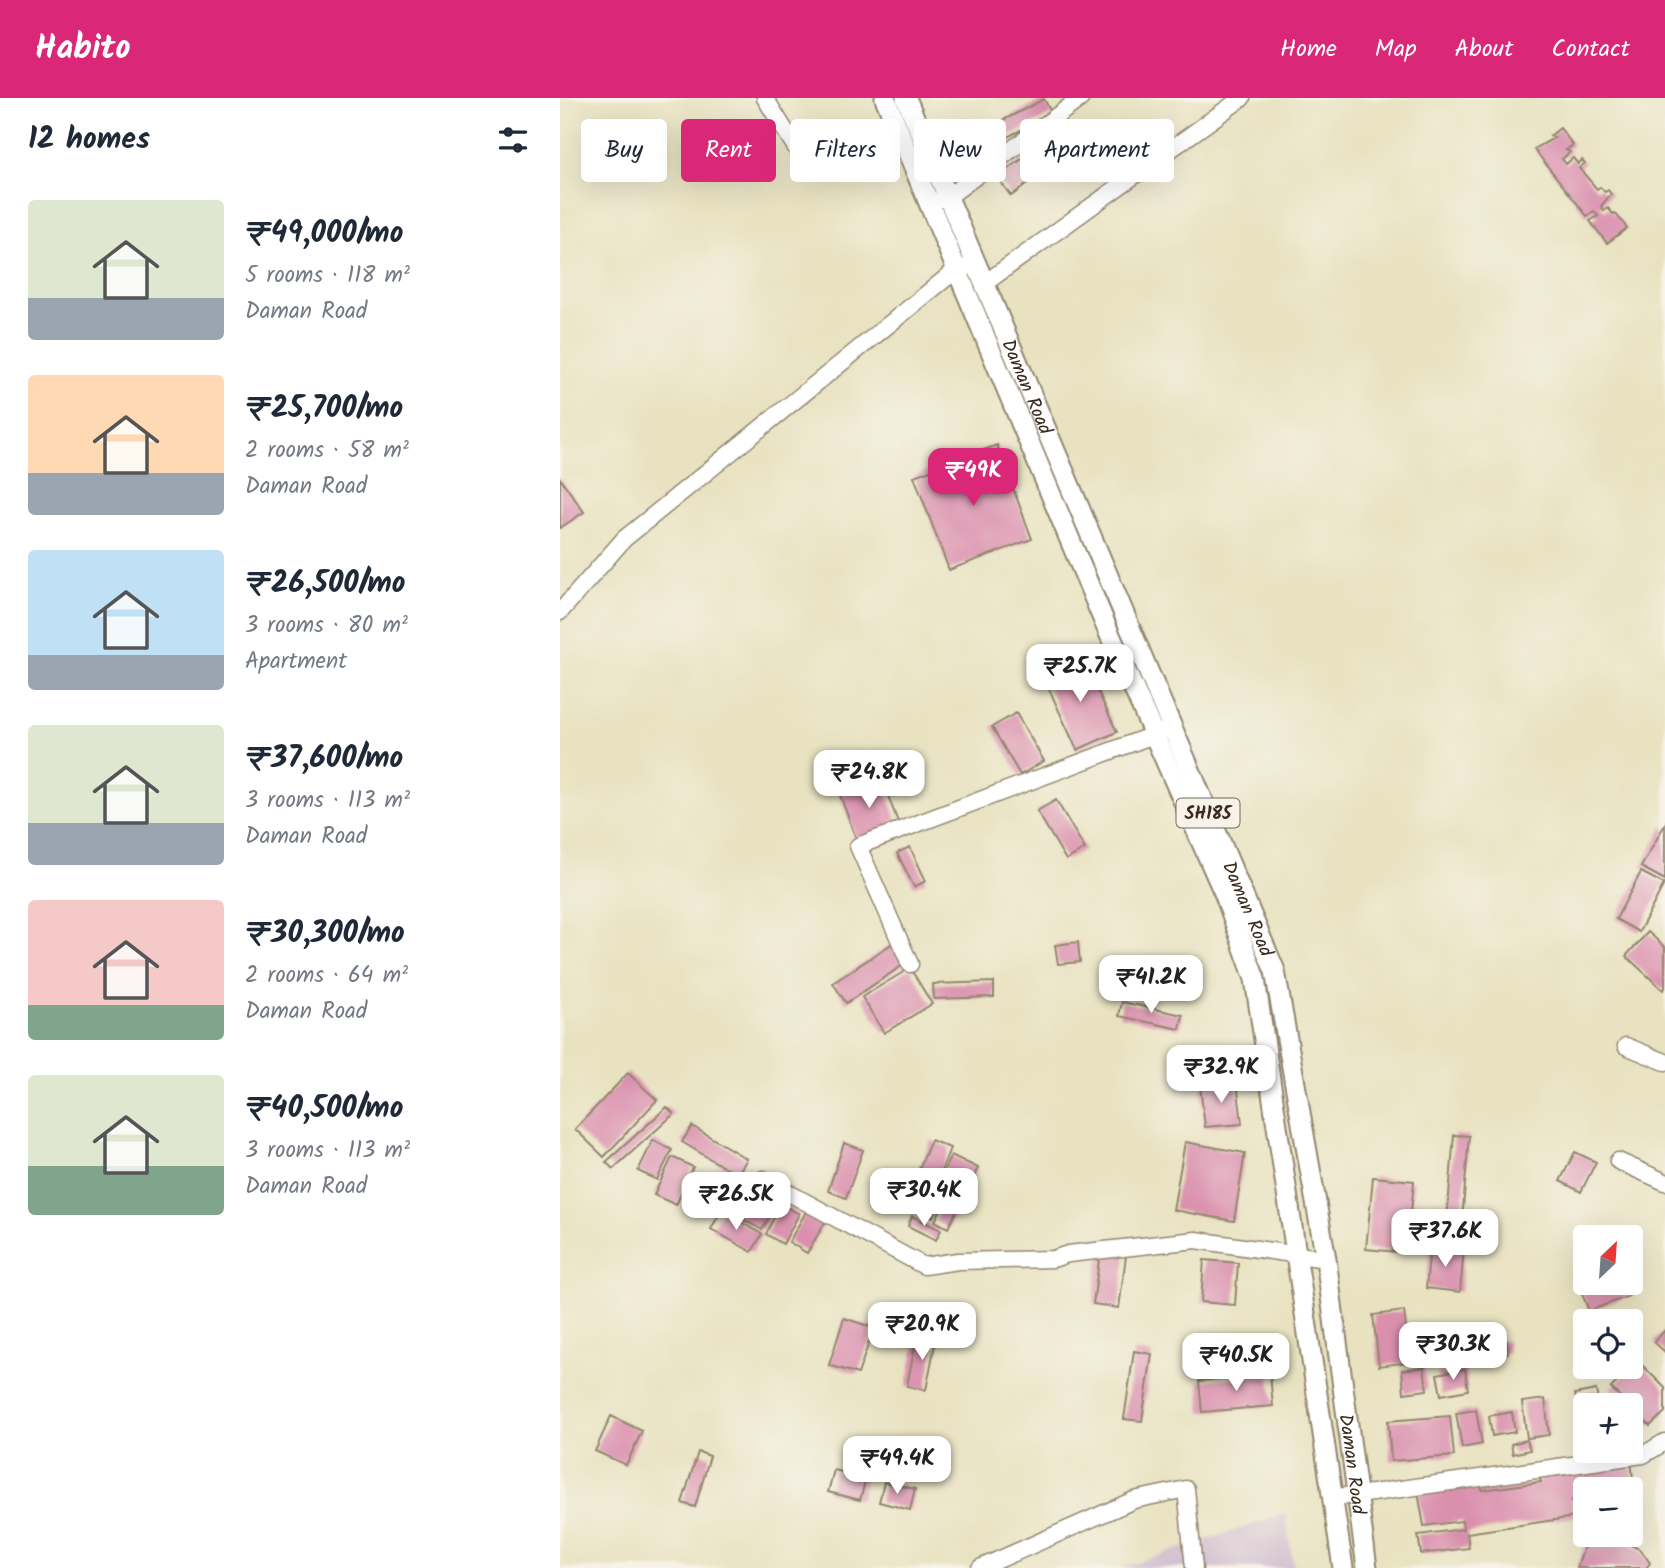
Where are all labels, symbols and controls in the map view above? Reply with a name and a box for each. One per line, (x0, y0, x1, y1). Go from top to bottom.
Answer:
text: Habito (35, 23, 131, 76)
text: Home (1280, 30, 1337, 69)
text: Map (1375, 30, 1417, 69)
text: About (1455, 30, 1513, 69)
text: Contact (1551, 30, 1630, 69)
text: 12 homes (28, 116, 150, 164)
chip: Buy (581, 119, 667, 182)
chip: Rent (681, 119, 776, 182)
chip: Filters (790, 119, 900, 182)
chip: New (914, 119, 1006, 182)
chip: Apartment (1020, 119, 1174, 182)
icon: filters (494, 121, 532, 159)
text: ₹49,000/mo (245, 210, 403, 258)
icon: home (84, 228, 168, 312)
text: 5 rooms · 118 m² (245, 258, 410, 294)
text: Daman Road (245, 294, 367, 330)
street label: Daman Road (993, 335, 1060, 440)
text: ₹25,700/mo (245, 385, 403, 433)
icon: home (84, 403, 168, 487)
text: 2 rooms · 58 m² (245, 433, 409, 469)
pin: ₹49K (932, 448, 1014, 508)
text: ₹49K (944, 453, 1002, 489)
text: Daman Road (245, 469, 367, 505)
text: ₹26,500/mo (245, 560, 405, 608)
icon: home (84, 578, 168, 662)
text: 3 rooms · 80 m² (245, 608, 408, 644)
text: Apartment (245, 644, 347, 680)
pin: ₹25.7K (1023, 644, 1137, 704)
text: ₹25.7K (1042, 649, 1118, 685)
text: ₹37,600/mo (245, 735, 403, 783)
pin: ₹24.8K (812, 750, 926, 810)
icon: home (84, 753, 168, 837)
text: ₹24.8K (830, 755, 908, 791)
text: 3 rooms · 113 m² (245, 783, 410, 819)
road number: SH185 (1176, 798, 1240, 828)
text: Daman Road (245, 819, 367, 855)
street label: Daman Road (1213, 857, 1280, 962)
text: ₹30,300/mo (245, 910, 405, 958)
icon: home (84, 928, 168, 1012)
pin: ₹41.2K (1094, 956, 1208, 1015)
text: 2 rooms · 64 m² (245, 958, 408, 994)
text: ₹41.2K (1115, 960, 1187, 996)
text: Daman Road (245, 994, 367, 1030)
pin: ₹32.9K (1164, 1046, 1278, 1105)
text: ₹32.9K (1183, 1050, 1259, 1086)
text: ₹40,500/mo (245, 1085, 403, 1133)
icon: home (84, 1103, 168, 1187)
text: 3 rooms · 113 m² (245, 1133, 410, 1169)
pin: ₹30.4K (867, 1168, 981, 1228)
text: Daman Road (245, 1169, 367, 1205)
pin: ₹26.5K (679, 1172, 793, 1232)
text: ₹30.4K (886, 1173, 962, 1209)
text: ₹26.5K (698, 1177, 774, 1213)
pin: ₹37.6K (1388, 1210, 1502, 1269)
text: ₹37.6K (1407, 1214, 1483, 1250)
north arrow (1573, 1225, 1643, 1295)
map controls (1573, 1225, 1643, 1547)
pin: ₹20.9K (865, 1302, 979, 1362)
text: ₹20.9K (884, 1307, 960, 1343)
button: locate (1573, 1309, 1643, 1379)
pin: ₹30.3K (1396, 1322, 1510, 1382)
text: ₹30.3K (1415, 1327, 1491, 1363)
pin: ₹40.5K (1179, 1334, 1293, 1393)
text: ₹40.5K (1198, 1338, 1274, 1374)
button: + (1573, 1393, 1643, 1463)
street label: Daman Road (1330, 1412, 1373, 1517)
pin: ₹49.4K (840, 1436, 954, 1496)
text: ₹49.4K (859, 1441, 935, 1477)
button: − (1573, 1477, 1643, 1547)

